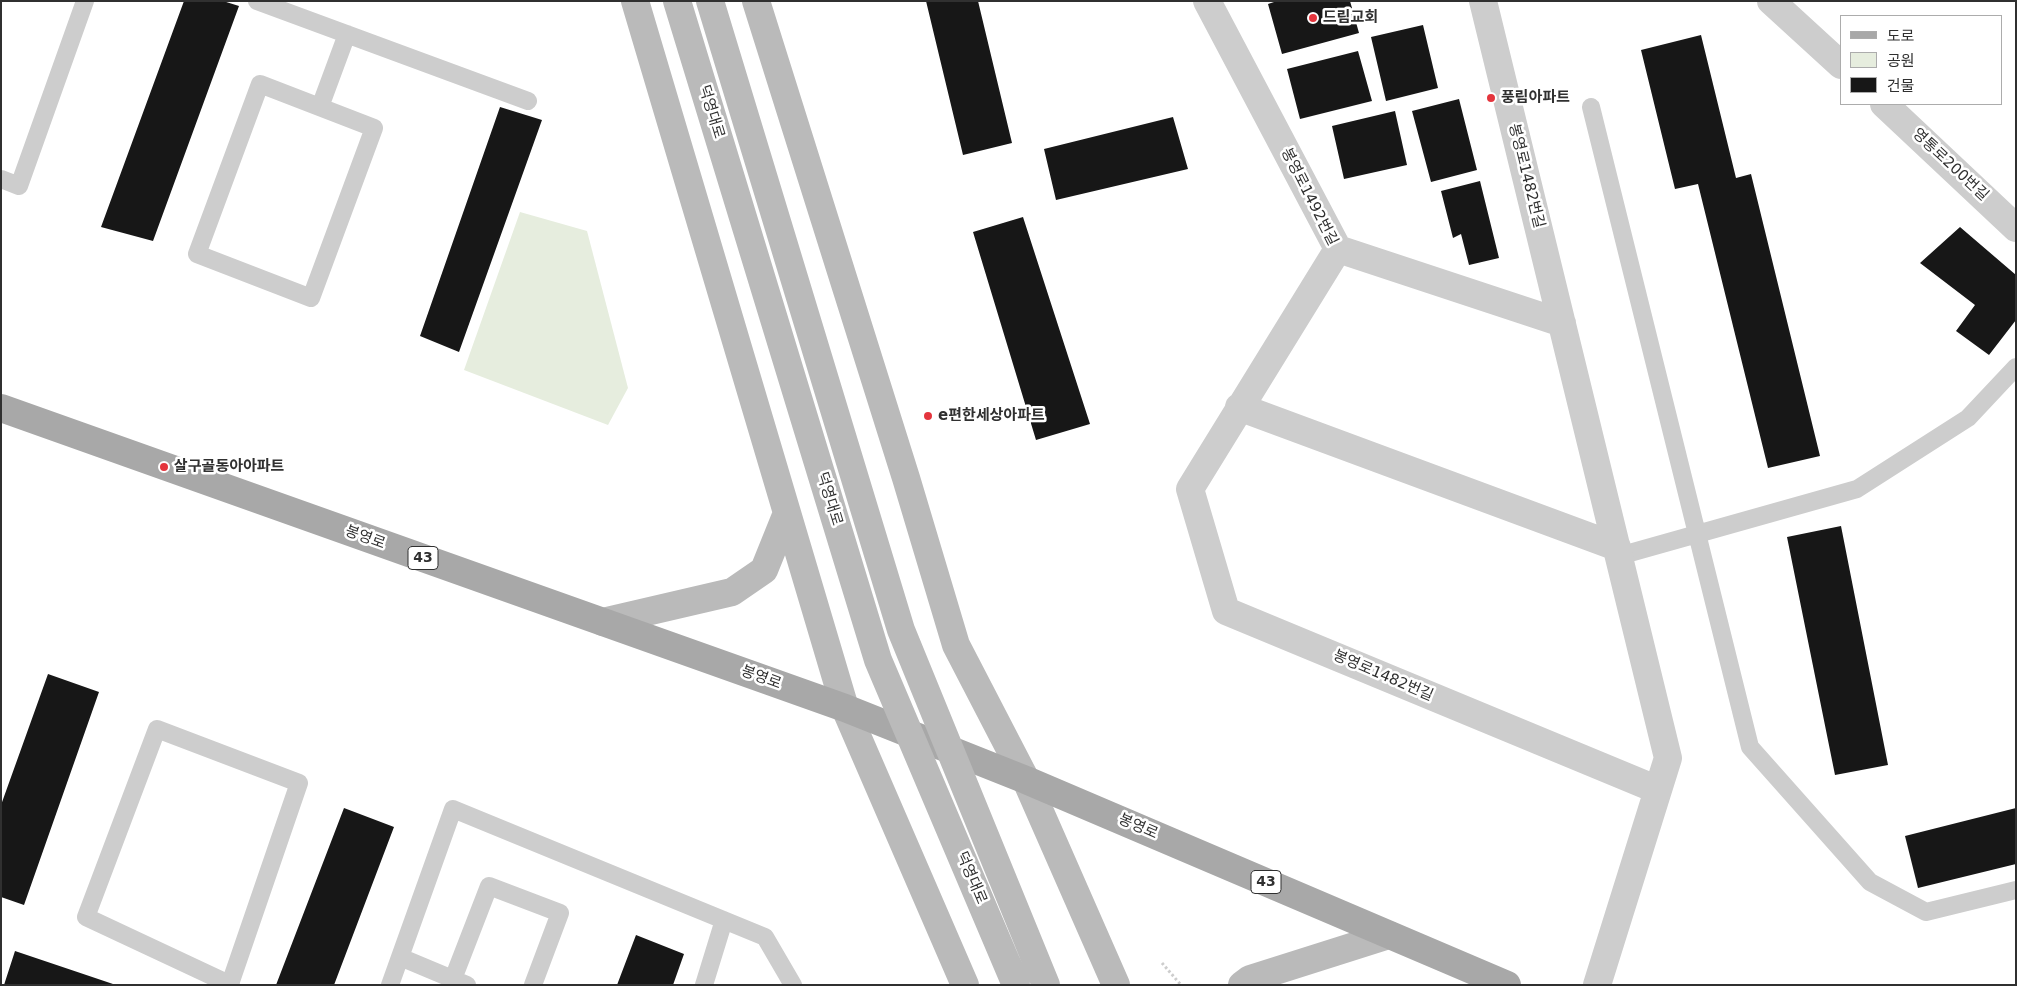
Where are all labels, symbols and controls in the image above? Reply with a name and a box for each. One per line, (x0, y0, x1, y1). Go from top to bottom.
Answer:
place label: 드림교회 (1323, 9, 1378, 27)
marker: 드림교회 (1307, 12, 1319, 24)
legend (1840, 15, 2002, 105)
text: 도로 (1887, 27, 1915, 45)
text: 공원 (1887, 52, 1915, 70)
text: 건물 (1887, 77, 1915, 95)
street label: 덕영대로 (694, 83, 728, 141)
place label: 풍림아파트 (1501, 89, 1570, 107)
marker: 풍림아파트 (1485, 92, 1497, 104)
street label: 봉영로1482번길 (1504, 122, 1548, 230)
street label: 영통로200번길 (1908, 125, 1992, 205)
street label: 봉영로1492번길 (1277, 145, 1341, 249)
place label: e편한세상아파트 (938, 407, 1045, 425)
marker: e편한세상아파트 (922, 410, 934, 422)
place label: 살구골동아아파트 (174, 458, 284, 476)
marker: 살구골동아아파트 (158, 461, 170, 473)
street label: 덕영대로 (812, 470, 846, 528)
street label: 봉영로 (342, 522, 388, 554)
road number: 43 (408, 546, 438, 570)
street label: 봉영로1482번길 (1330, 647, 1436, 705)
street label: 봉영로 (738, 662, 784, 694)
street label: 봉영로 (1115, 811, 1161, 843)
street label: 덕영대로 (952, 849, 990, 907)
road number: 43 (1251, 870, 1281, 894)

